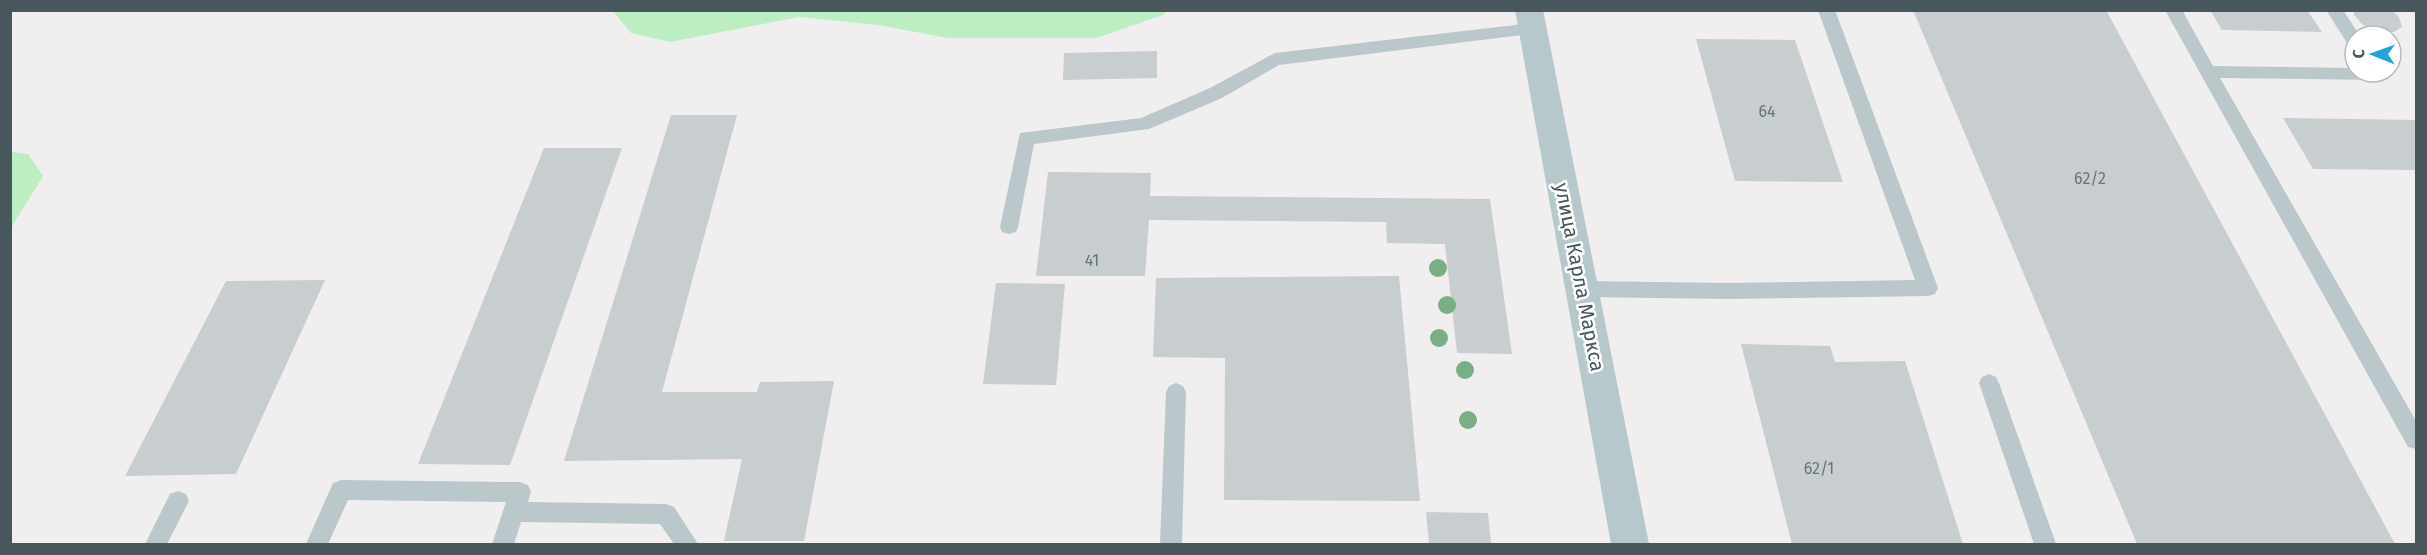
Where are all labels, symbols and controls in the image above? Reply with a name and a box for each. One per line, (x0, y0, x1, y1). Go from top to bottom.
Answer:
north arrow (2343, 24, 2403, 84)
text: С (2349, 48, 2368, 59)
house number: 64 (1758, 102, 1776, 121)
house number: 62/2 (2074, 169, 2106, 188)
street label: улица Карла Маркса (1550, 181, 1610, 373)
house number: 41 (1085, 251, 1099, 270)
house number: 62/1 (1804, 459, 1834, 478)

